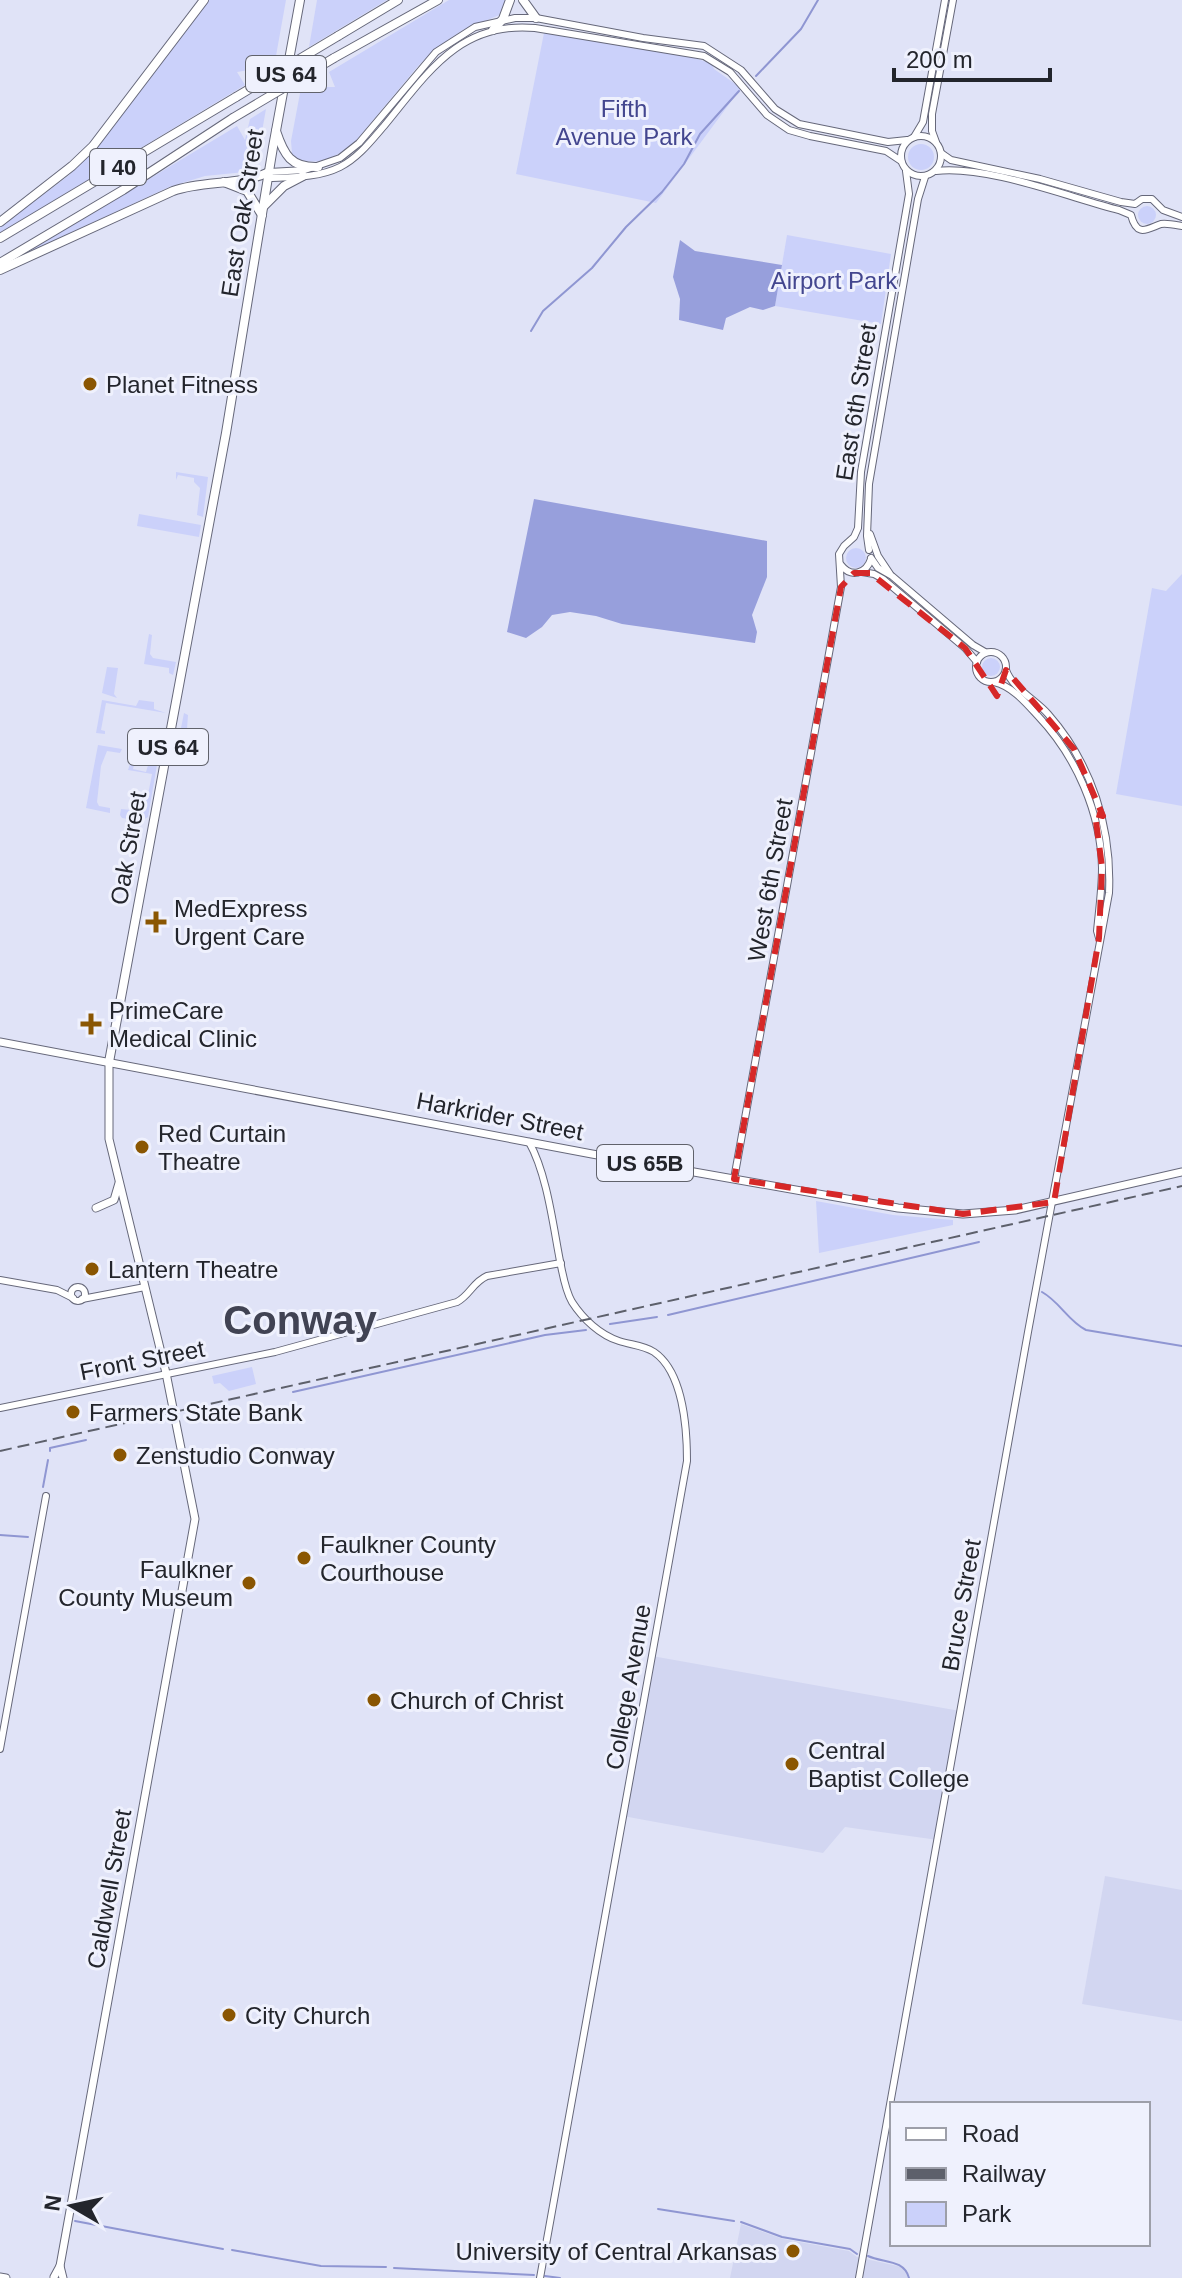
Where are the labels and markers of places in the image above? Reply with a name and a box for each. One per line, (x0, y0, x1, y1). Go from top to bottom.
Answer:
place label: Planet Fitness (106, 371, 258, 398)
marker: Planet Fitness (81, 375, 99, 393)
place label: MedExpress Urgent Care (174, 895, 307, 950)
marker: MedExpress Urgent Care (145, 911, 167, 933)
place label: PrimeCare Medical Clinic (109, 997, 257, 1052)
marker: PrimeCare Medical Clinic (80, 1013, 102, 1035)
place label: Red Curtain Theatre (158, 1120, 286, 1175)
marker: Red Curtain Theatre (133, 1138, 151, 1156)
place label: Lantern Theatre (108, 1256, 278, 1283)
marker: Lantern Theatre (83, 1260, 101, 1278)
place label: Farmers State Bank (89, 1399, 303, 1426)
marker: Farmers State Bank (64, 1403, 82, 1421)
place label: Zenstudio Conway (136, 1442, 335, 1469)
marker: Zenstudio Conway (111, 1446, 129, 1464)
place label: Faulkner County Courthouse (320, 1531, 496, 1586)
marker: Faulkner County Courthouse (295, 1549, 313, 1567)
place label: Faulkner County Museum (58, 1556, 233, 1611)
marker: Faulkner County Museum (240, 1574, 258, 1592)
place label: Church of Christ (390, 1687, 564, 1714)
marker: Church of Christ (365, 1691, 383, 1709)
place label: Central Baptist College (808, 1737, 969, 1792)
marker: Central Baptist College (783, 1755, 801, 1773)
place label: City Church (245, 2002, 370, 2029)
marker: City Church (220, 2006, 238, 2024)
place label: University of Central Arkansas (456, 2238, 777, 2265)
marker: University of Central Arkansas (784, 2242, 802, 2260)

